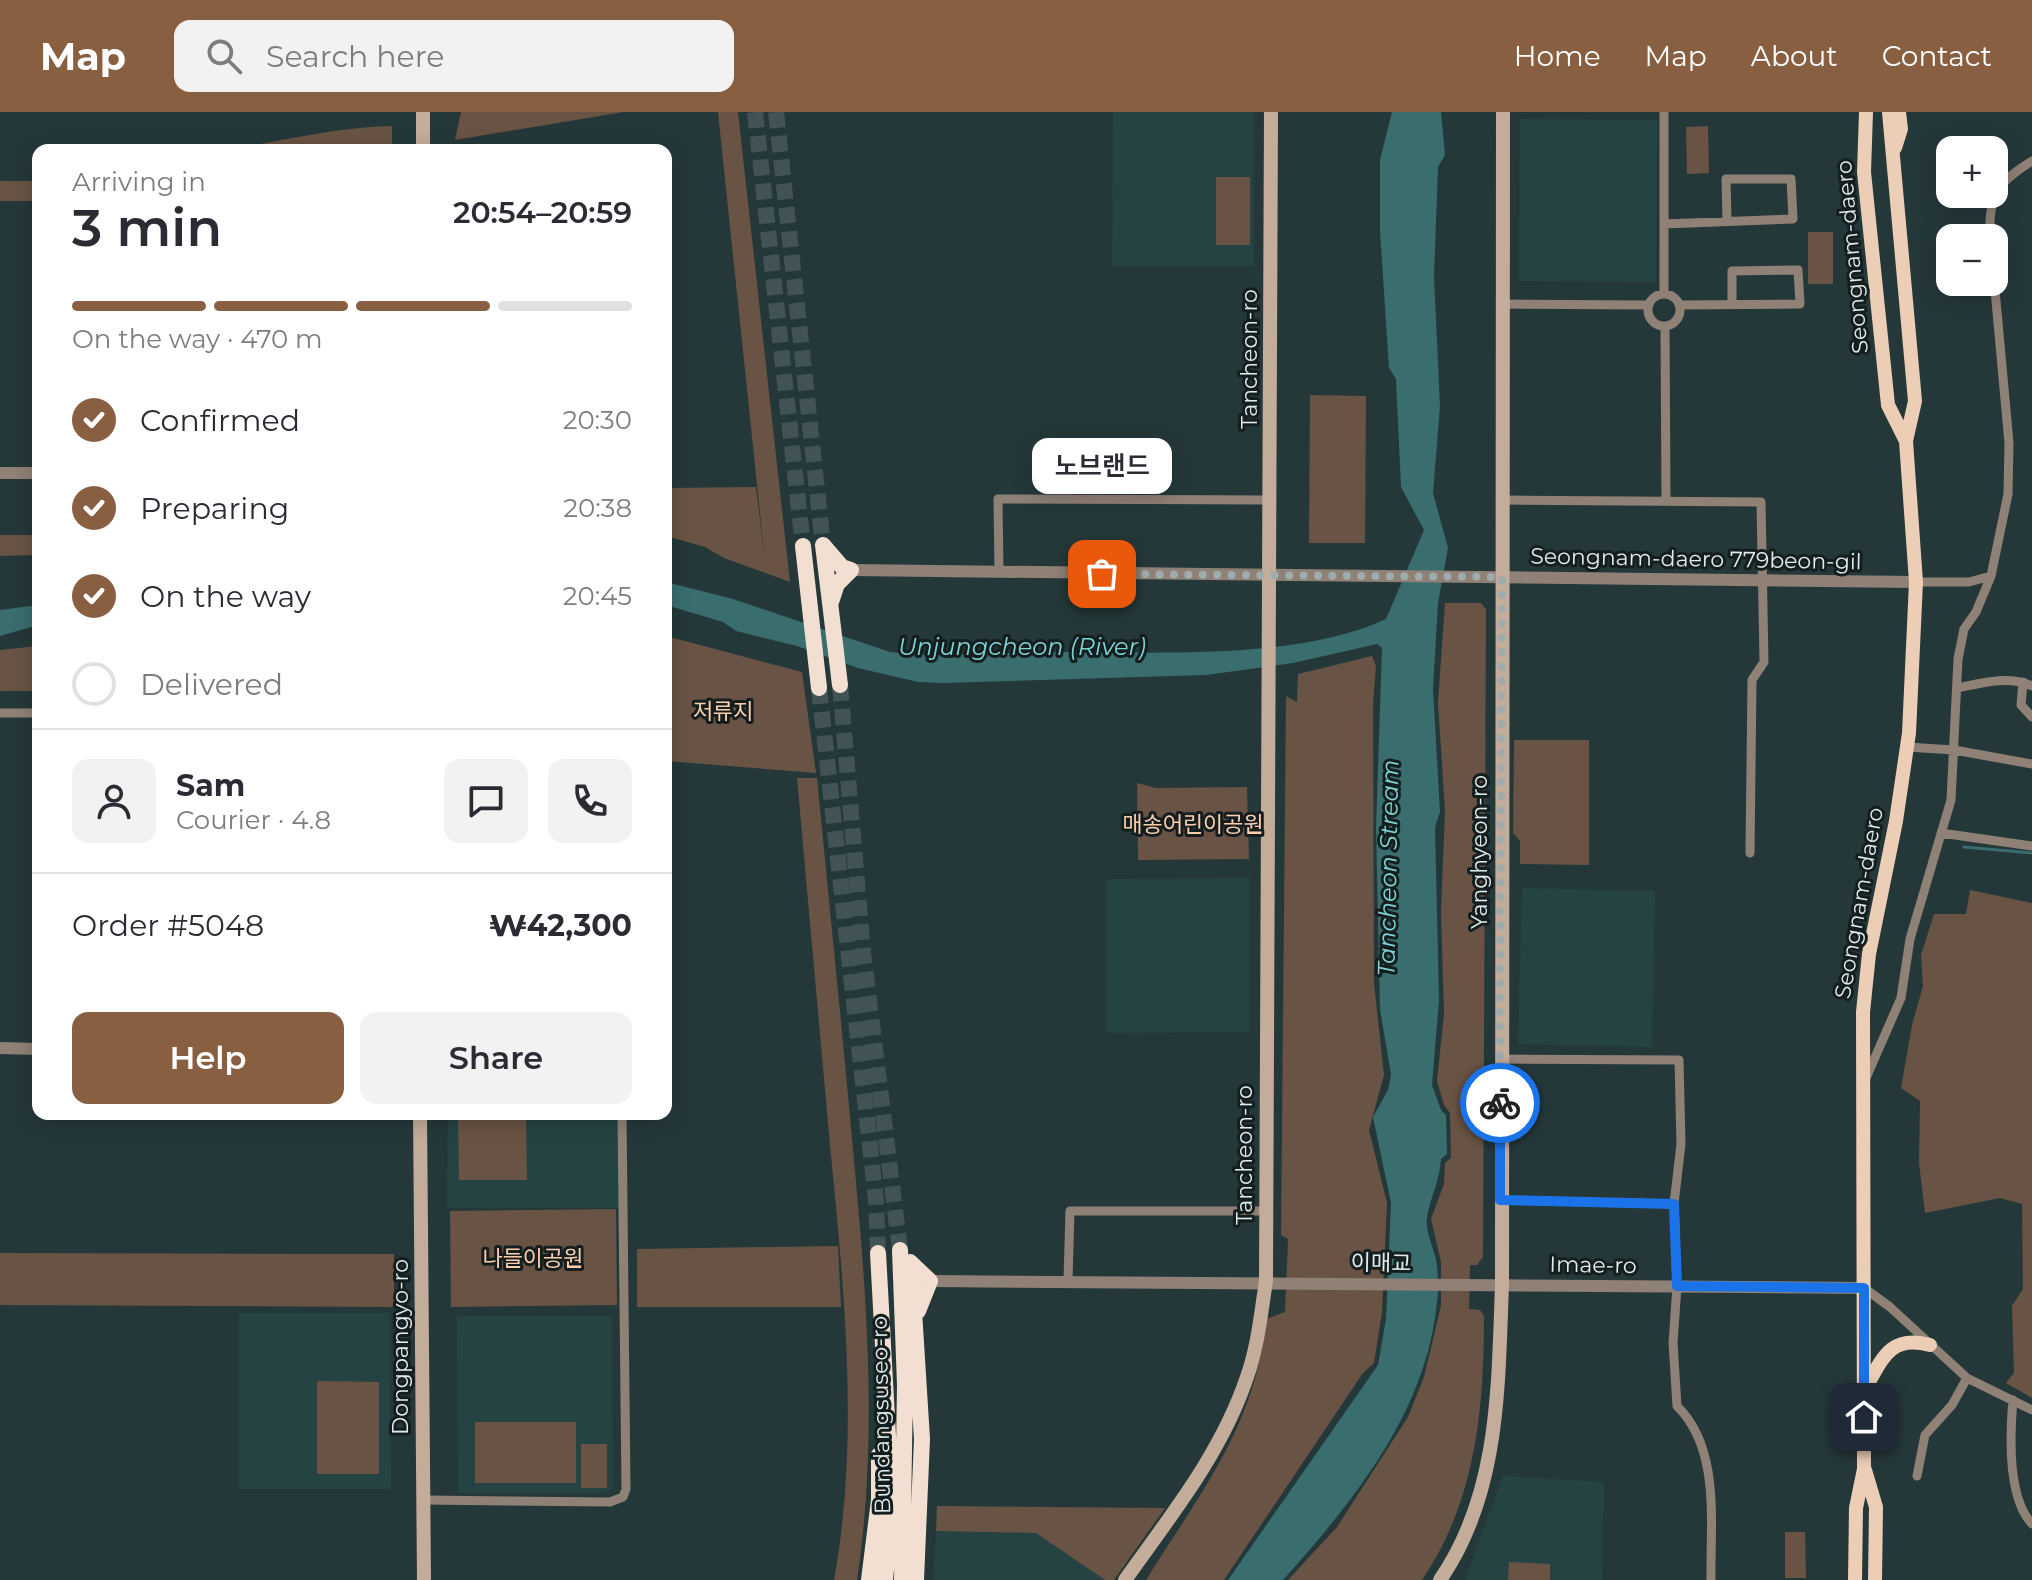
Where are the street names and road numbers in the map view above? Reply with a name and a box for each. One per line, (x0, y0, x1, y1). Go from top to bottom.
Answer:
street label: Seongnam-daero (1830, 159, 1874, 355)
street label: Tancheon-ro (1236, 289, 1263, 429)
street label: Seongnam-daero 779beon-gil (1530, 543, 1862, 575)
street label: Yanghyeon-ro (1466, 775, 1493, 929)
street label: Seongnam-daero (1829, 805, 1889, 1001)
street label: Tancheon-ro (1231, 1085, 1258, 1225)
street label: 이매교 (1350, 1249, 1412, 1277)
street label: Imae-ro (1549, 1251, 1637, 1279)
street label: Dongpangyo-ro (387, 1259, 414, 1435)
street label: Bundangsuseo-ro (866, 1316, 896, 1514)

